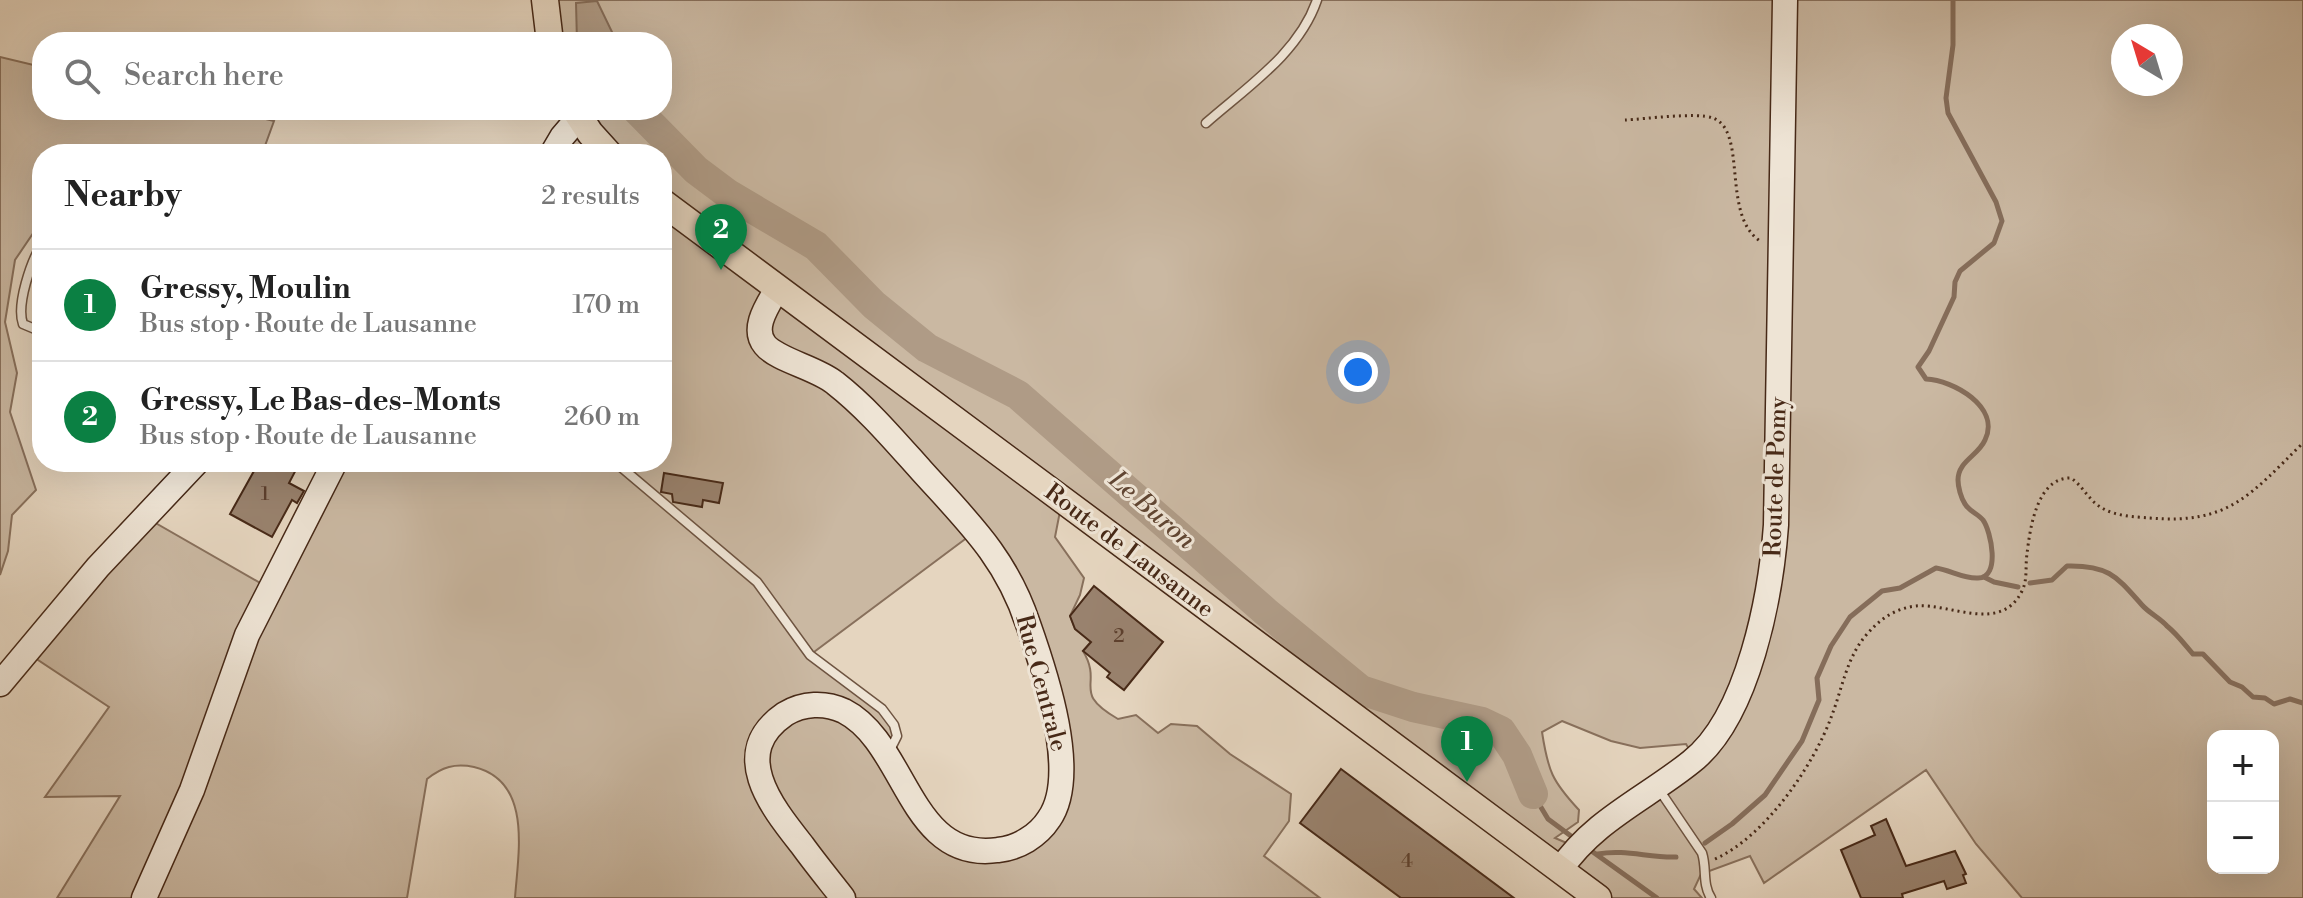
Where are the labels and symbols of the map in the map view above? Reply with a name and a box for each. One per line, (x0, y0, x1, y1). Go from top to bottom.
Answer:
north arrow (2111, 24, 2183, 96)
pin: 2 (695, 204, 747, 270)
your location (1338, 352, 1378, 392)
street label: Route de Pomy (1758, 396, 1794, 558)
water label: Le Buron (1102, 463, 1202, 556)
street label: Route de Lausanne (1038, 477, 1220, 625)
house number: 1 (261, 482, 270, 507)
street label: Rue Centrale (1008, 611, 1074, 755)
house number: 2 (1113, 624, 1125, 649)
pin: 1 (1441, 716, 1493, 782)
house number: 4 (1401, 849, 1413, 874)

